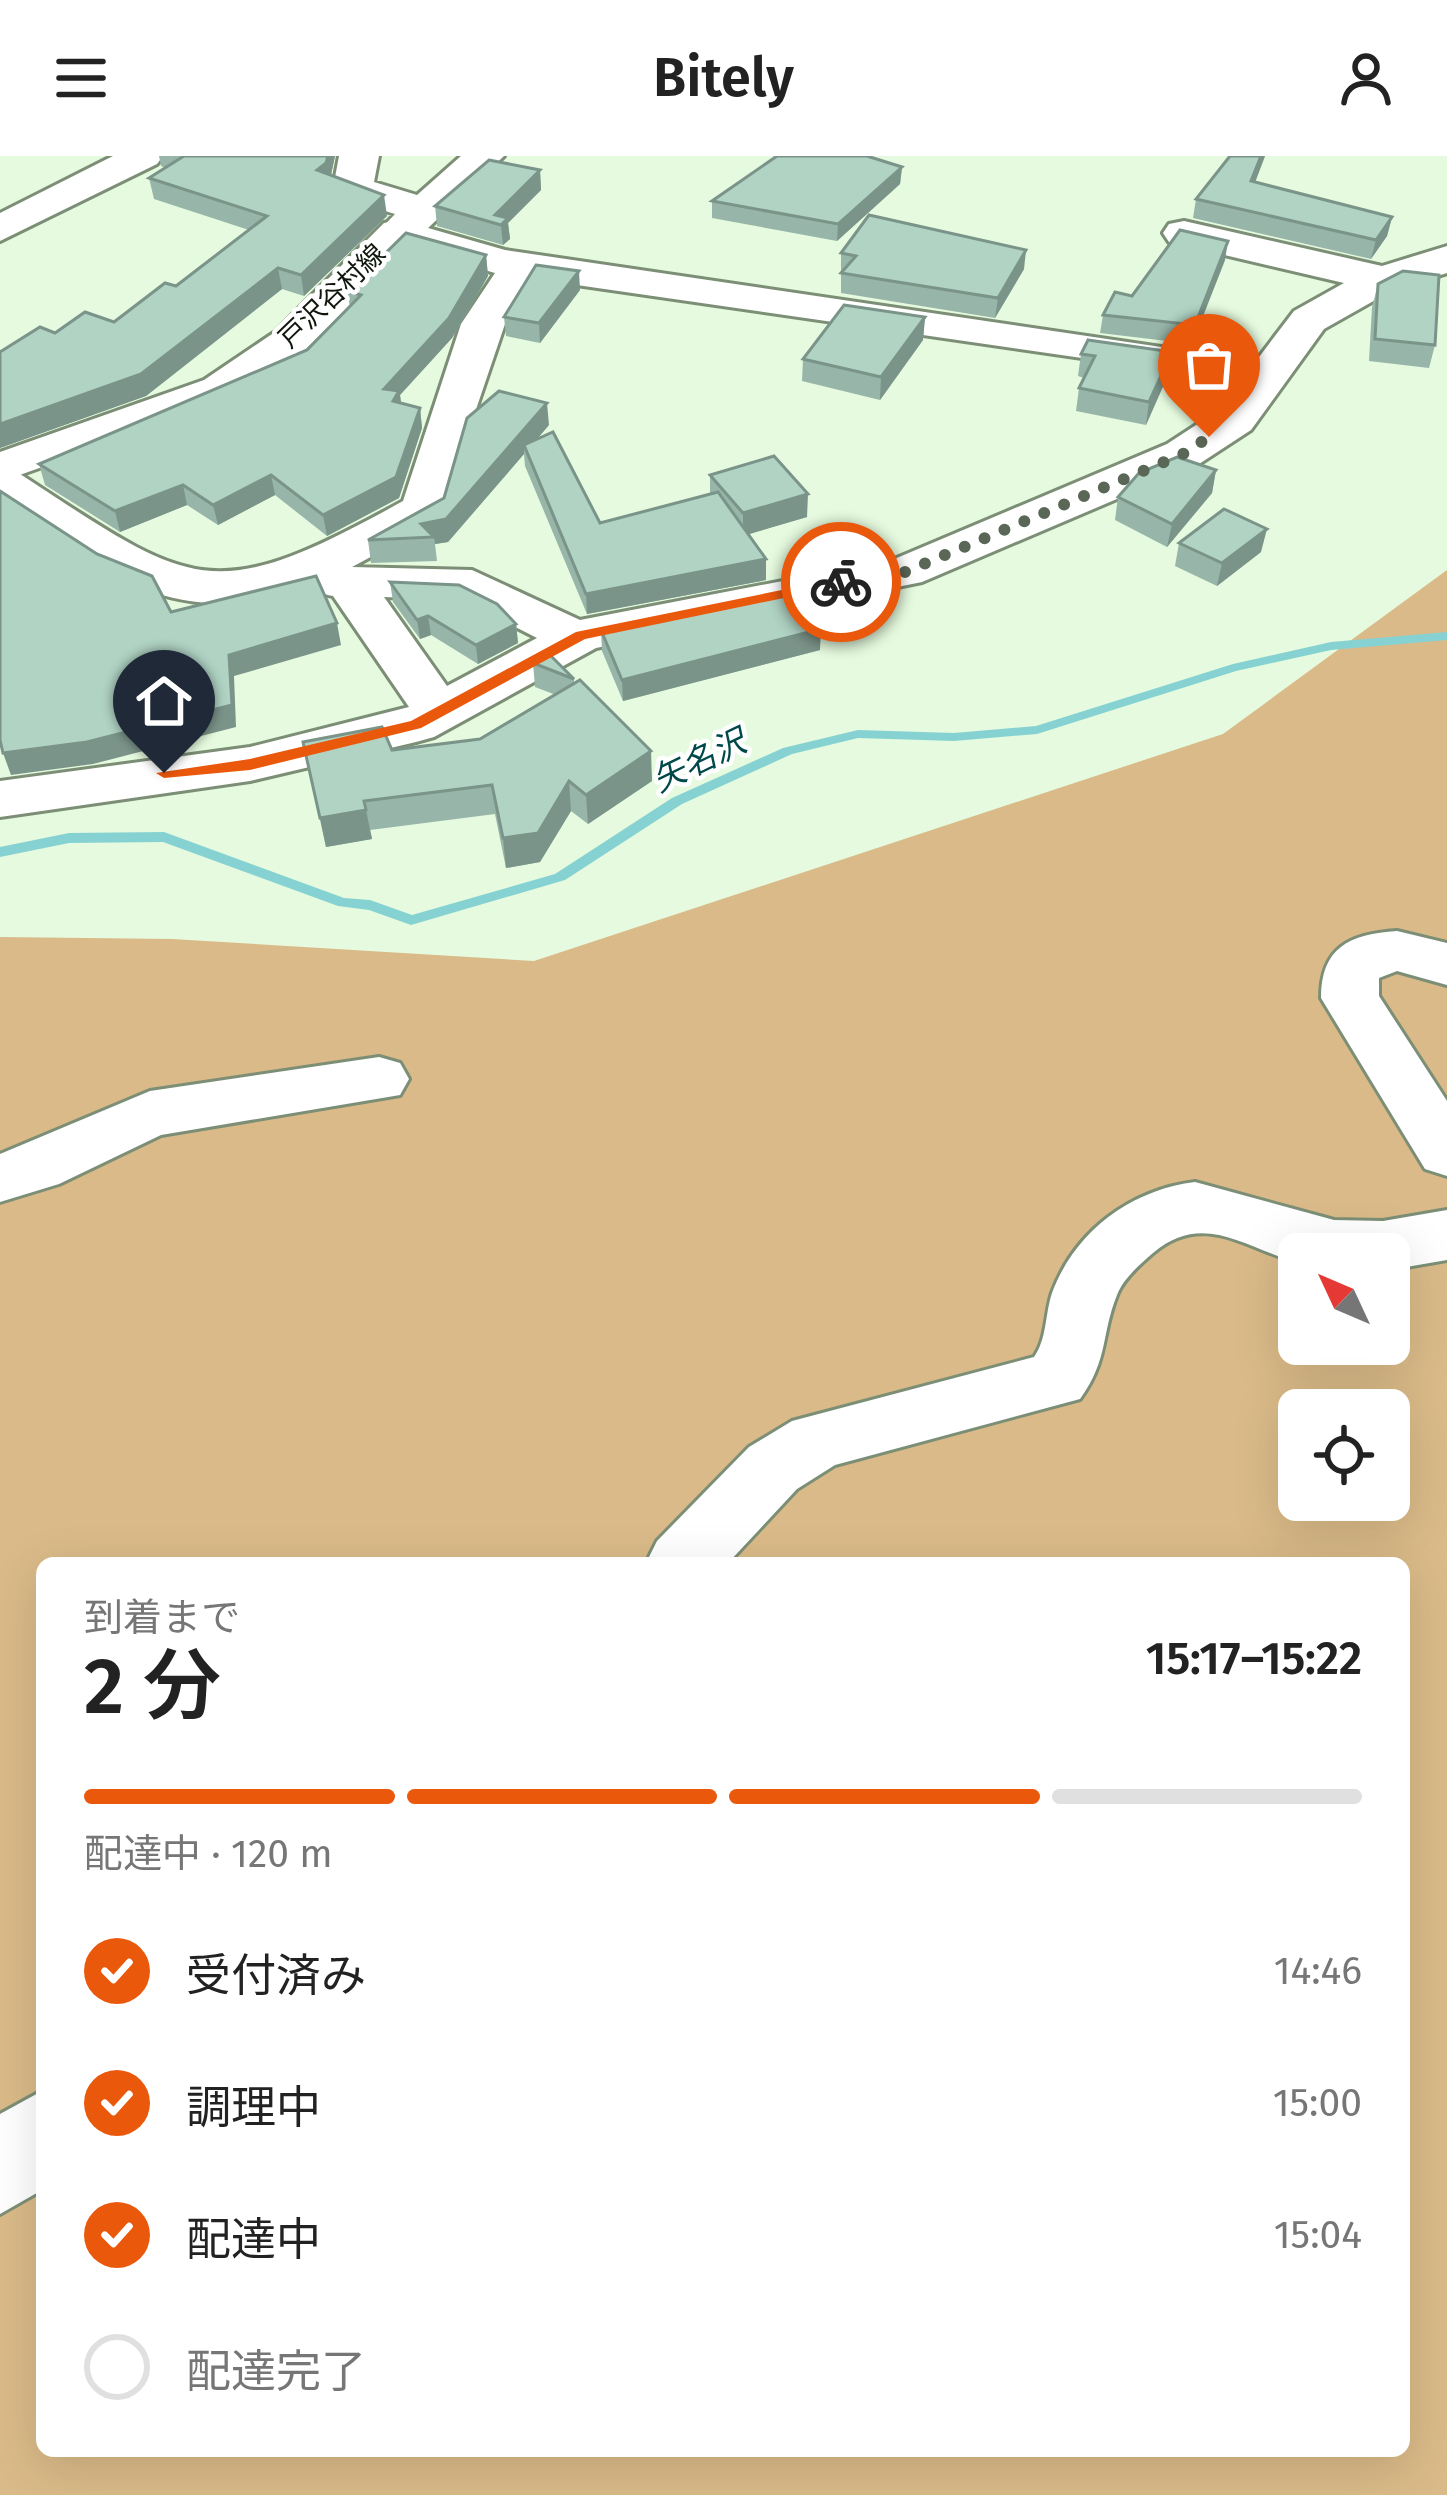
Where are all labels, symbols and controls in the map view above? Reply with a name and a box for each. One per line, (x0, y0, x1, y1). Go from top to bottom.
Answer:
icon: menu (48, 45, 114, 111)
icon: person (1333, 45, 1399, 111)
text: Bitely (653, 46, 794, 110)
street label: 戸沢谷村線 (272, 238, 392, 354)
pin (1158, 314, 1260, 437)
icon: bag (1176, 332, 1242, 398)
courier (781, 522, 901, 642)
icon: bike (808, 549, 874, 615)
pin (113, 650, 215, 773)
icon: home (131, 668, 197, 734)
water label: 矢名沢 (646, 720, 756, 801)
north arrow (1278, 1233, 1410, 1365)
map controls (1278, 1233, 1410, 1521)
button: locate (1278, 1389, 1410, 1521)
text: 到着まで (84, 1595, 240, 1641)
text: 15:17–15:22 (1146, 1632, 1362, 1686)
text: 2 分 (84, 1640, 221, 1734)
text: 配達中 · 120 m (84, 1831, 333, 1877)
icon: check (84, 1938, 150, 2004)
text: 14:46 (1274, 1948, 1362, 1994)
text: 受付済み (186, 1949, 366, 2003)
icon: check (84, 2070, 150, 2136)
text: 15:00 (1273, 2080, 1362, 2126)
text: 調理中 (186, 2081, 321, 2135)
icon: check (84, 2202, 150, 2268)
text: 15:04 (1274, 2212, 1362, 2258)
text: 配達中 (186, 2213, 321, 2267)
text: 配達完了 (186, 2345, 366, 2399)

